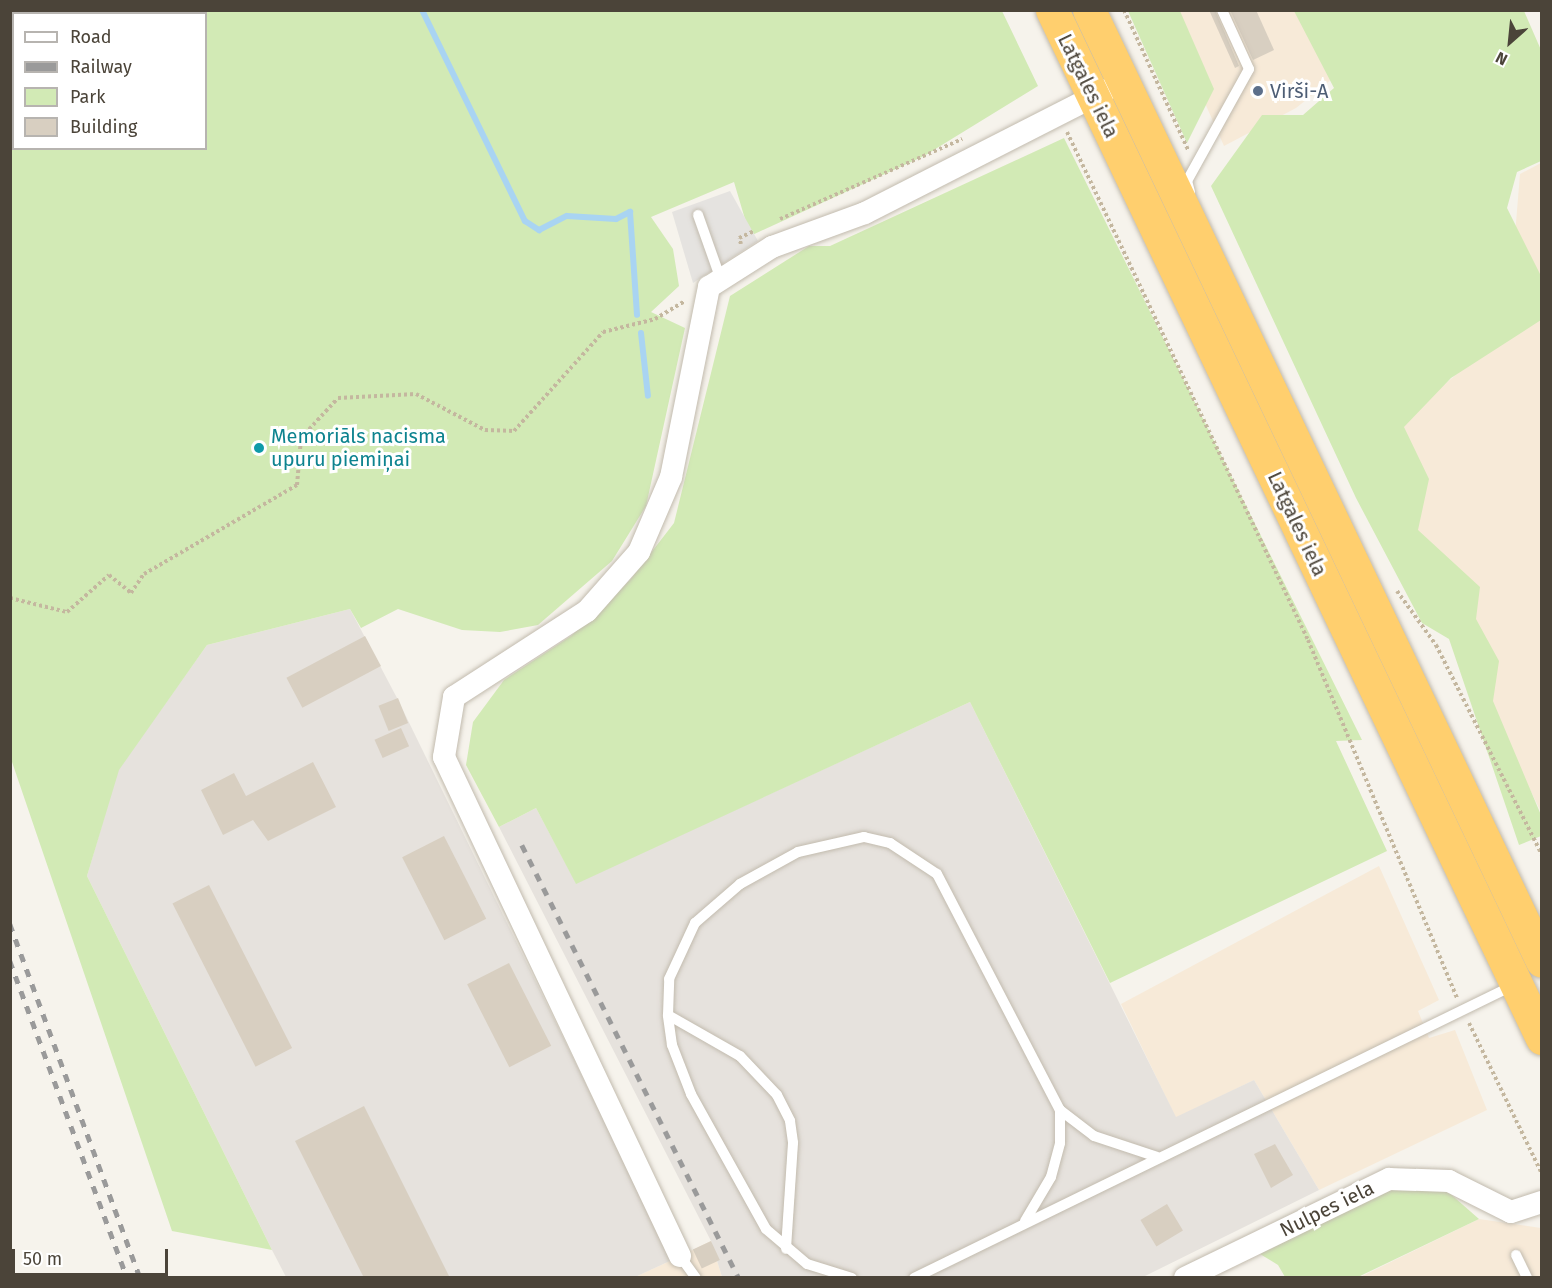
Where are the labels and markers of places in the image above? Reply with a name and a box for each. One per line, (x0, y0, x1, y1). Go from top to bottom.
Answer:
place label: Virši-A (1270, 79, 1328, 103)
marker: Virši-A (1251, 84, 1265, 98)
place label: Memoriāls nacisma upuru piemiņai (271, 424, 446, 471)
marker: Memoriāls nacisma upuru piemiņai (252, 441, 266, 455)

